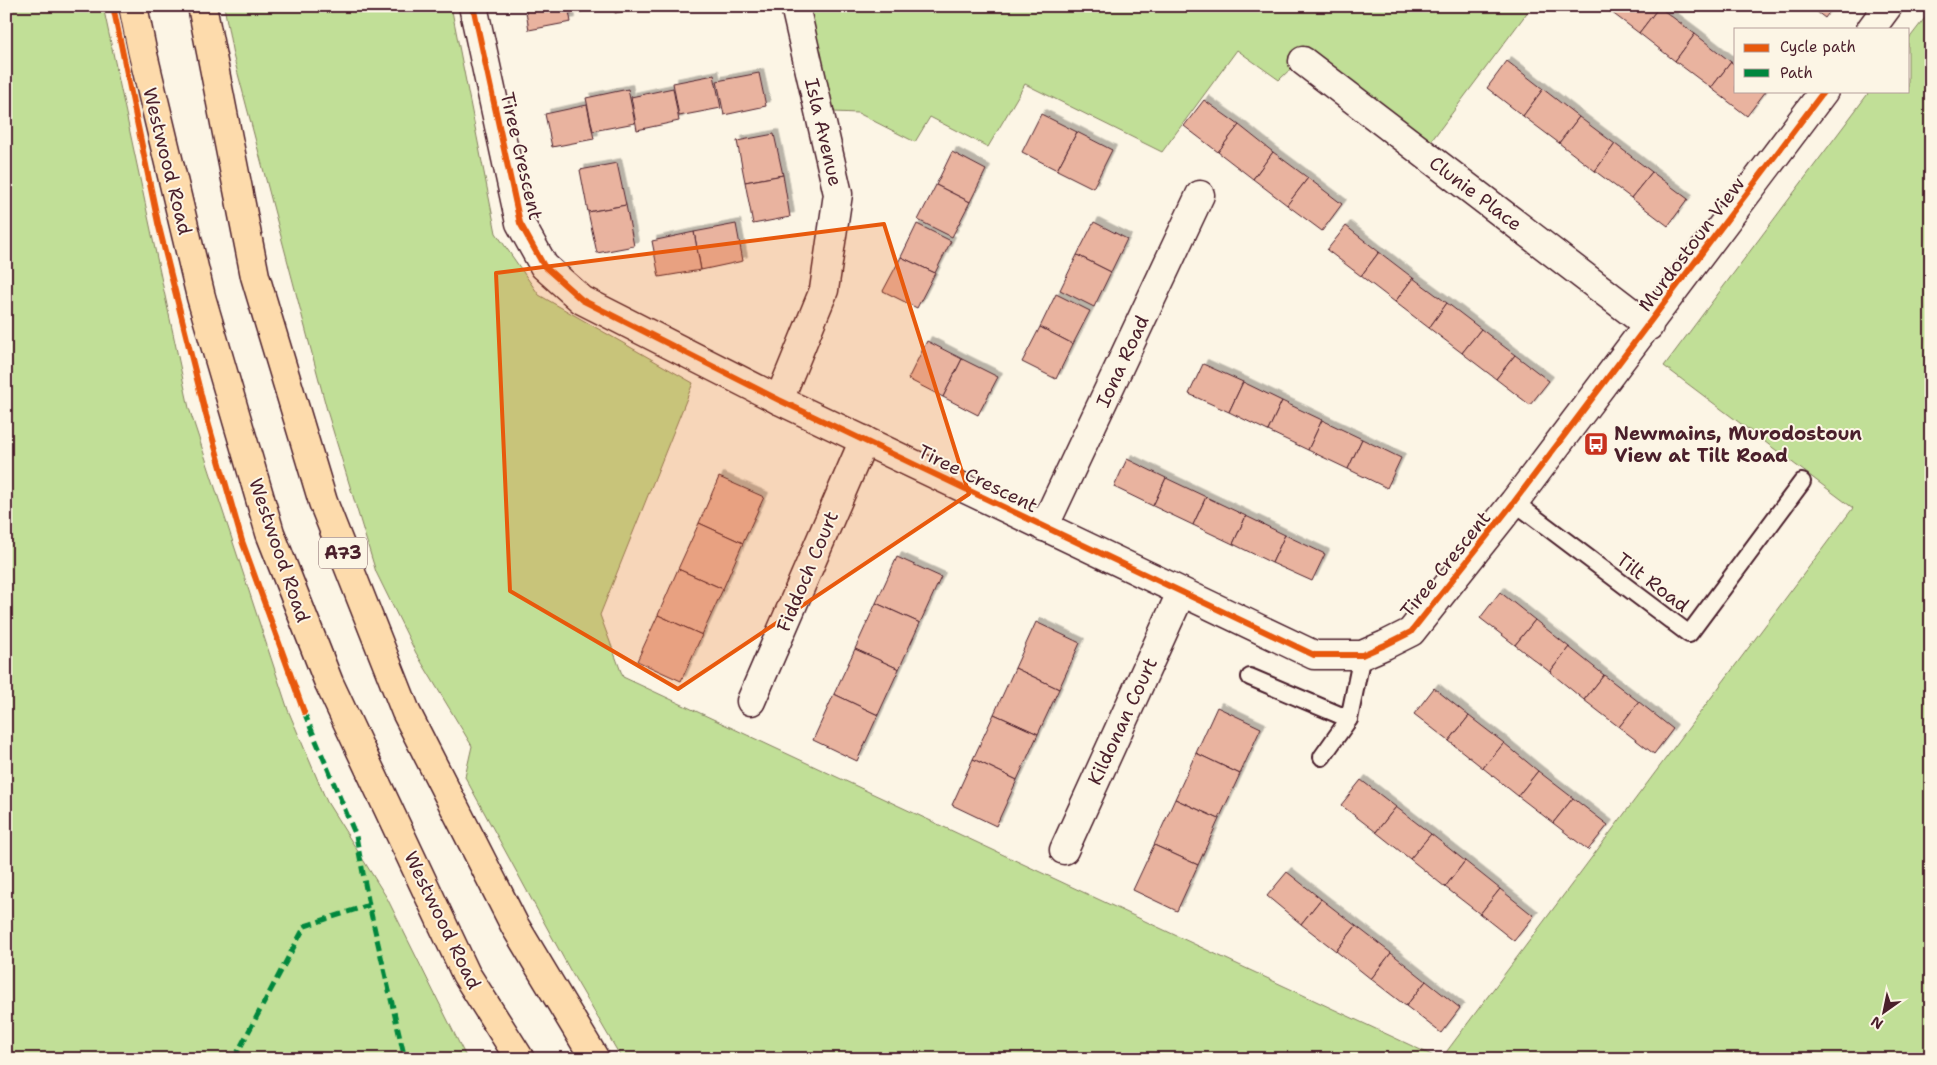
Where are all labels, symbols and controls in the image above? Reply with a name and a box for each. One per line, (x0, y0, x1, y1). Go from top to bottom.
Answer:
legend (1734, 28, 1910, 92)
text: Cycle path (1780, 37, 1856, 57)
text: Path (1780, 63, 1813, 83)
street label: Isla Avenue (799, 76, 848, 189)
street label: Westwood Road (137, 85, 198, 237)
street label: Tiree Crescent (495, 90, 548, 222)
street label: Clunie Place (1424, 150, 1527, 236)
street label: Murdostoun View (1633, 172, 1750, 317)
street label: Iona Road (1090, 311, 1155, 411)
place label: Newmains, Murodostoun View at Tilt Road (1614, 421, 1862, 468)
bus stop icon: Newmains, Murodostoun View at Tilt Road (1583, 431, 1609, 457)
street label: Tiree Crescent (914, 439, 1042, 518)
street label: Westwood Road (243, 475, 316, 626)
street label: Tiree Crescent (1395, 506, 1496, 623)
street label: Fiddoch Court (771, 507, 844, 635)
road number: A73 (319, 538, 367, 568)
street label: Tilt Road (1611, 547, 1694, 618)
street label: Kildonan Court (1082, 653, 1163, 789)
street label: Westwood Road (398, 847, 487, 993)
north arrow (1860, 988, 1910, 1038)
text: N (1867, 1012, 1886, 1033)

